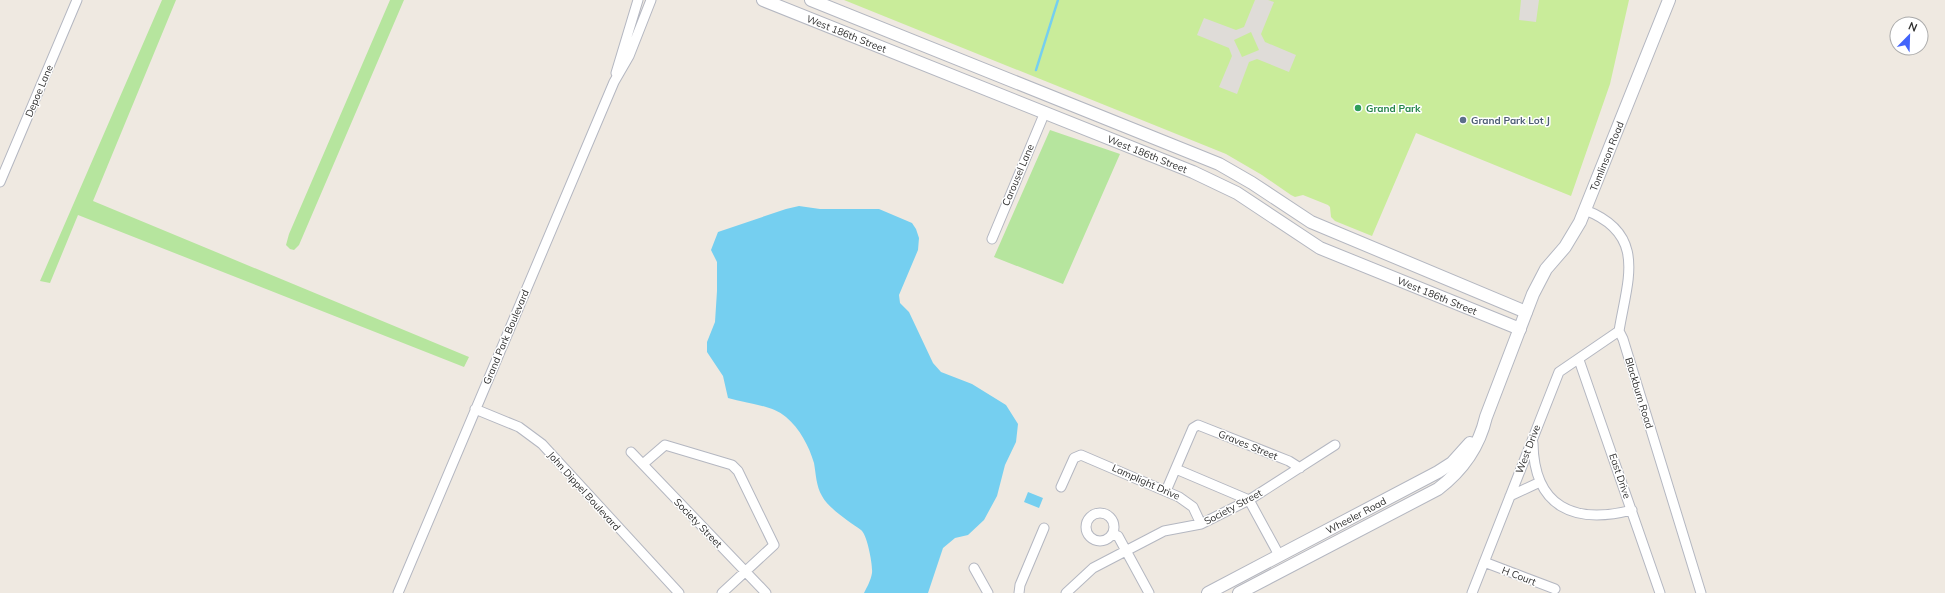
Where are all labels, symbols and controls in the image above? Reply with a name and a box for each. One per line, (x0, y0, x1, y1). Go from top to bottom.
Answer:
street label: West 186th Street (805, 12, 889, 55)
north arrow (1889, 16, 1929, 56)
text: N (1906, 19, 1919, 35)
street label: Depoe Lane (22, 63, 56, 119)
place label: Grand Park (1366, 102, 1421, 115)
marker: Grand Park (1353, 103, 1363, 113)
place label: Grand Park Lot J (1471, 114, 1550, 127)
marker: Grand Park Lot J (1458, 115, 1468, 125)
street label: Tomlinson Road (1587, 119, 1626, 193)
street label: West 186th Street (1106, 132, 1190, 176)
street label: Carousel Lane (999, 142, 1037, 208)
street label: West 186th Street (1396, 274, 1479, 318)
street label: Grand Park Boulevard (480, 288, 532, 386)
street label: Blackburn Road (1622, 356, 1656, 430)
street label: West Drive (1513, 423, 1543, 475)
street label: Graves Street (1216, 427, 1280, 463)
street label: John Dippel Boulevard (545, 449, 623, 533)
street label: East Drive (1606, 452, 1634, 500)
street label: Lamplight Drive (1110, 461, 1182, 503)
street label: Society Street (1202, 486, 1265, 528)
street label: Wheeler Road (1323, 494, 1388, 536)
street label: Society Street (671, 496, 725, 551)
street label: H Court (1500, 564, 1538, 589)

